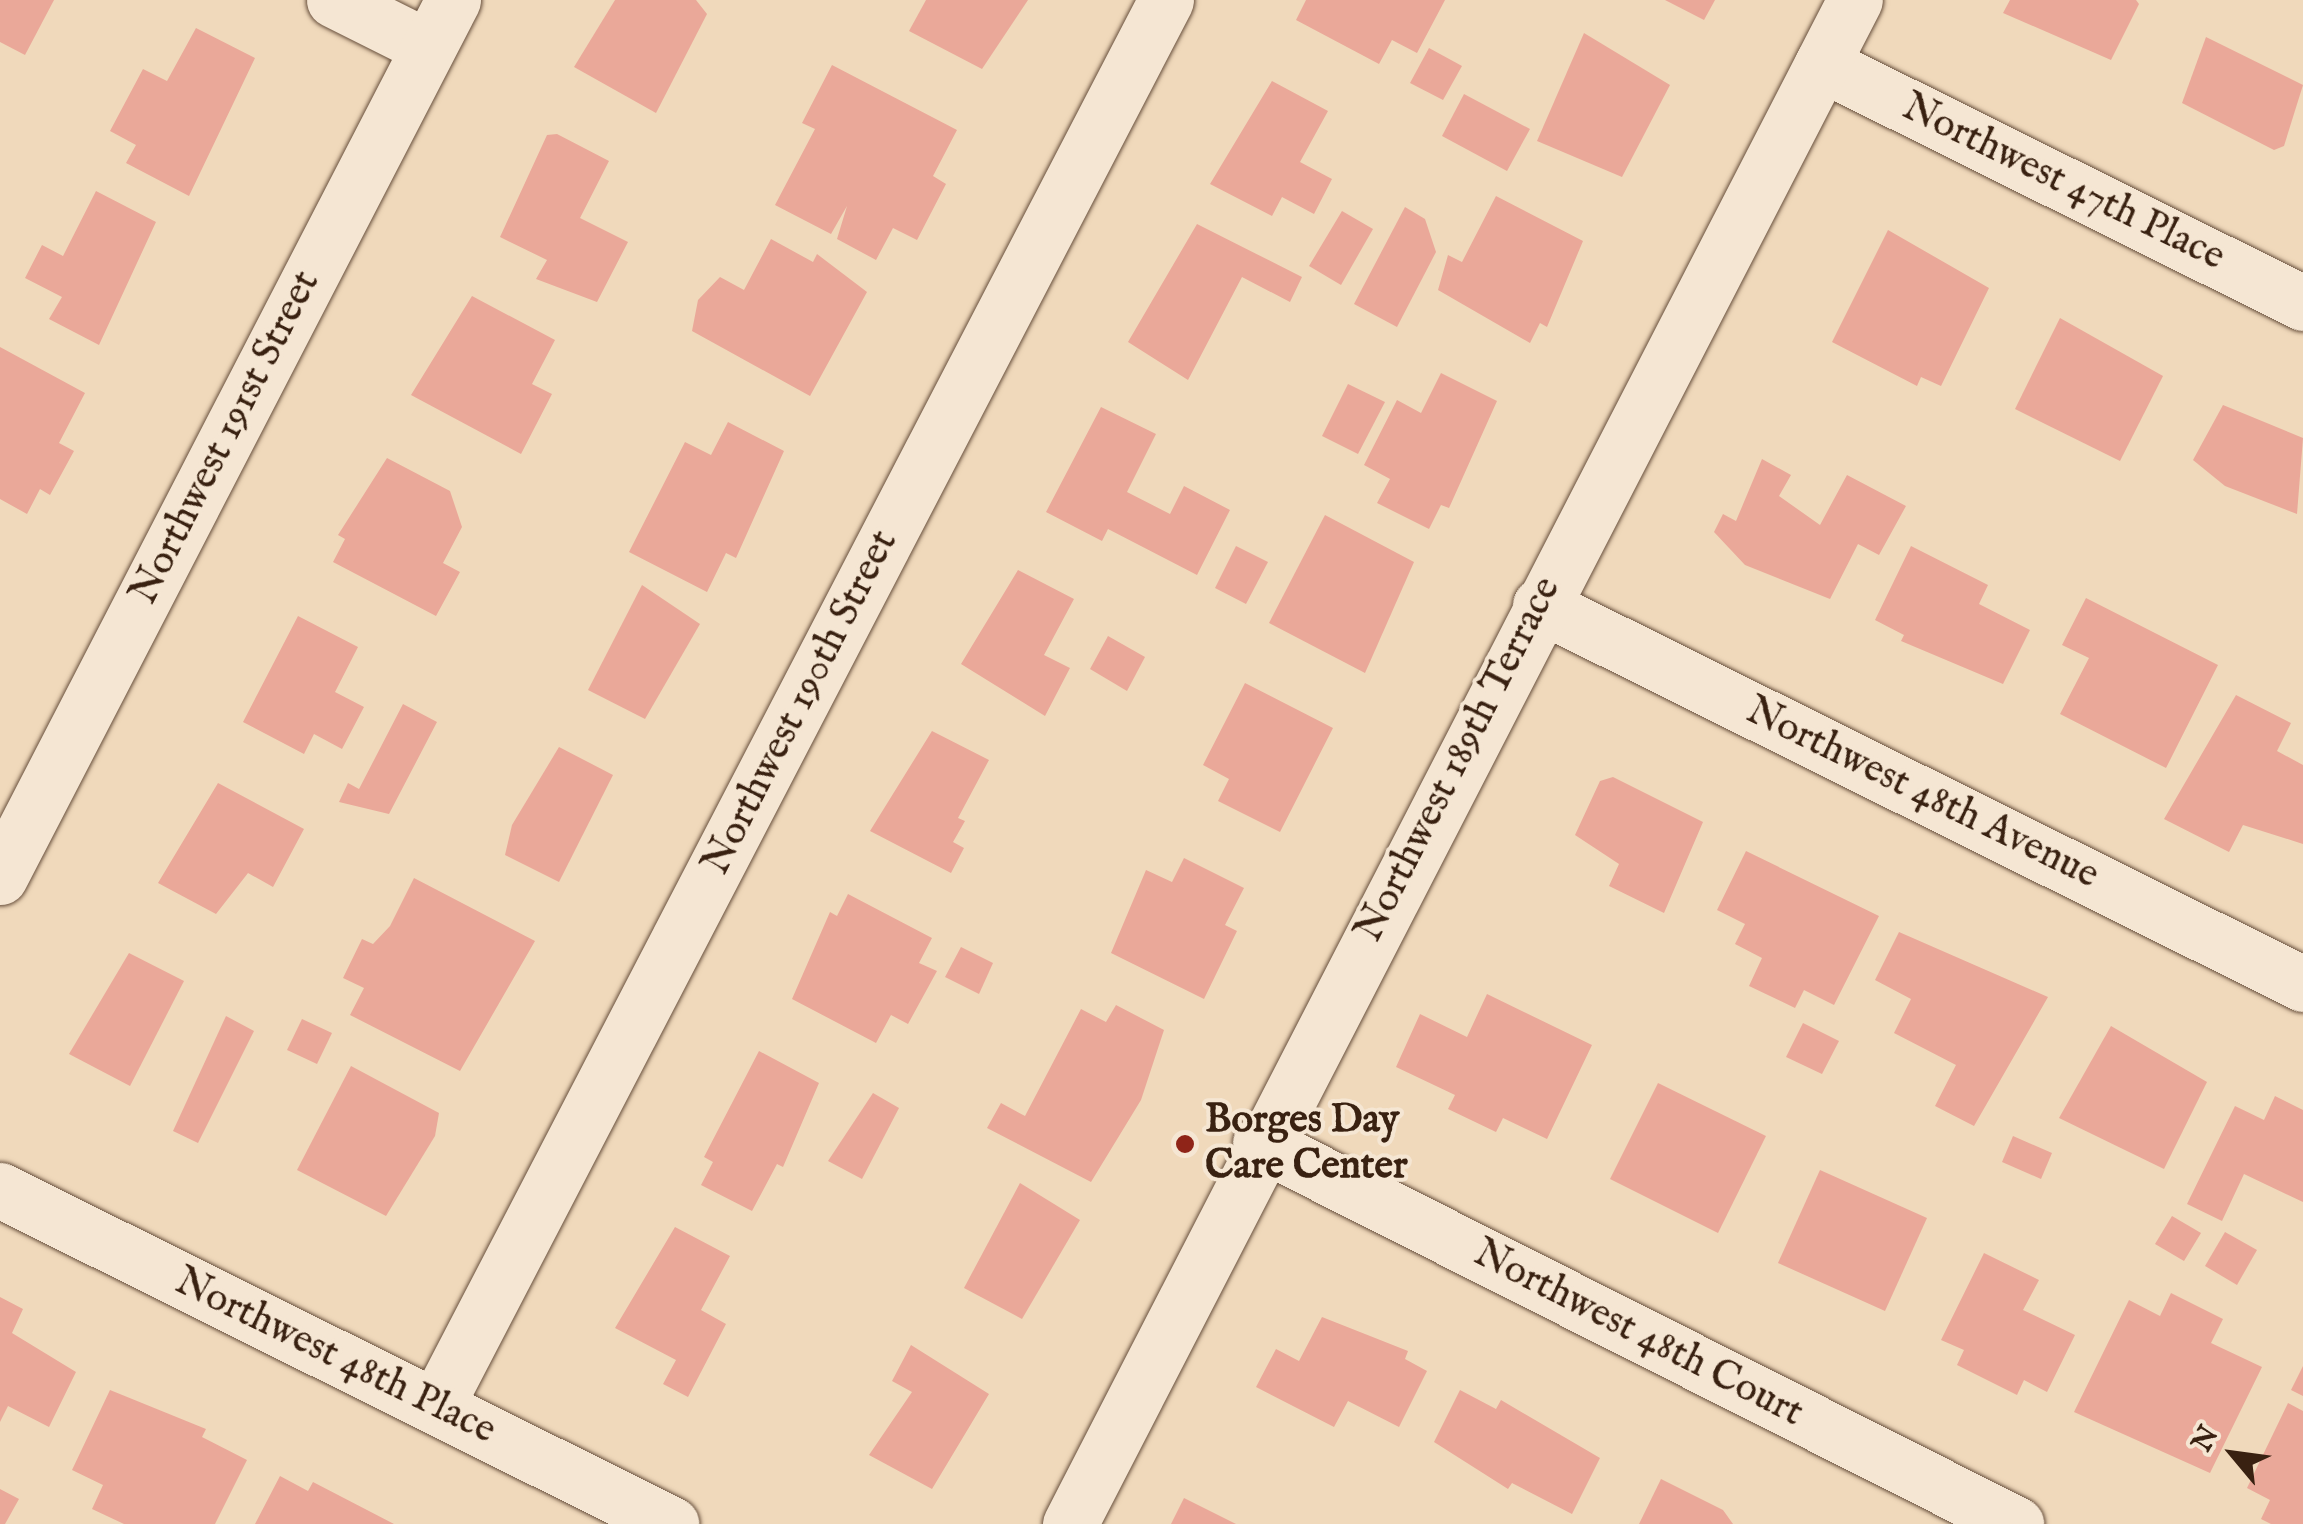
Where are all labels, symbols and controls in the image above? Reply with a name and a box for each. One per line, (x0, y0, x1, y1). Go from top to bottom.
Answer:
street label: Northwest 47th Place (1894, 84, 2232, 282)
street label: Northwest 191st Street (121, 263, 331, 613)
street label: Northwest 190th Street (693, 523, 909, 883)
street label: Northwest 189th Terrace (1346, 570, 1572, 950)
street label: Northwest 48th Avenue (1738, 688, 2106, 900)
place label: Borges Day Care Center (1205, 1097, 1408, 1191)
marker: Borges Day Care Center (1174, 1133, 1196, 1155)
street label: Northwest 48th Court (1465, 1230, 1811, 1438)
street label: Northwest 48th Place (167, 1259, 503, 1455)
north arrow (2183, 1404, 2283, 1504)
text: N (2185, 1420, 2228, 1458)

